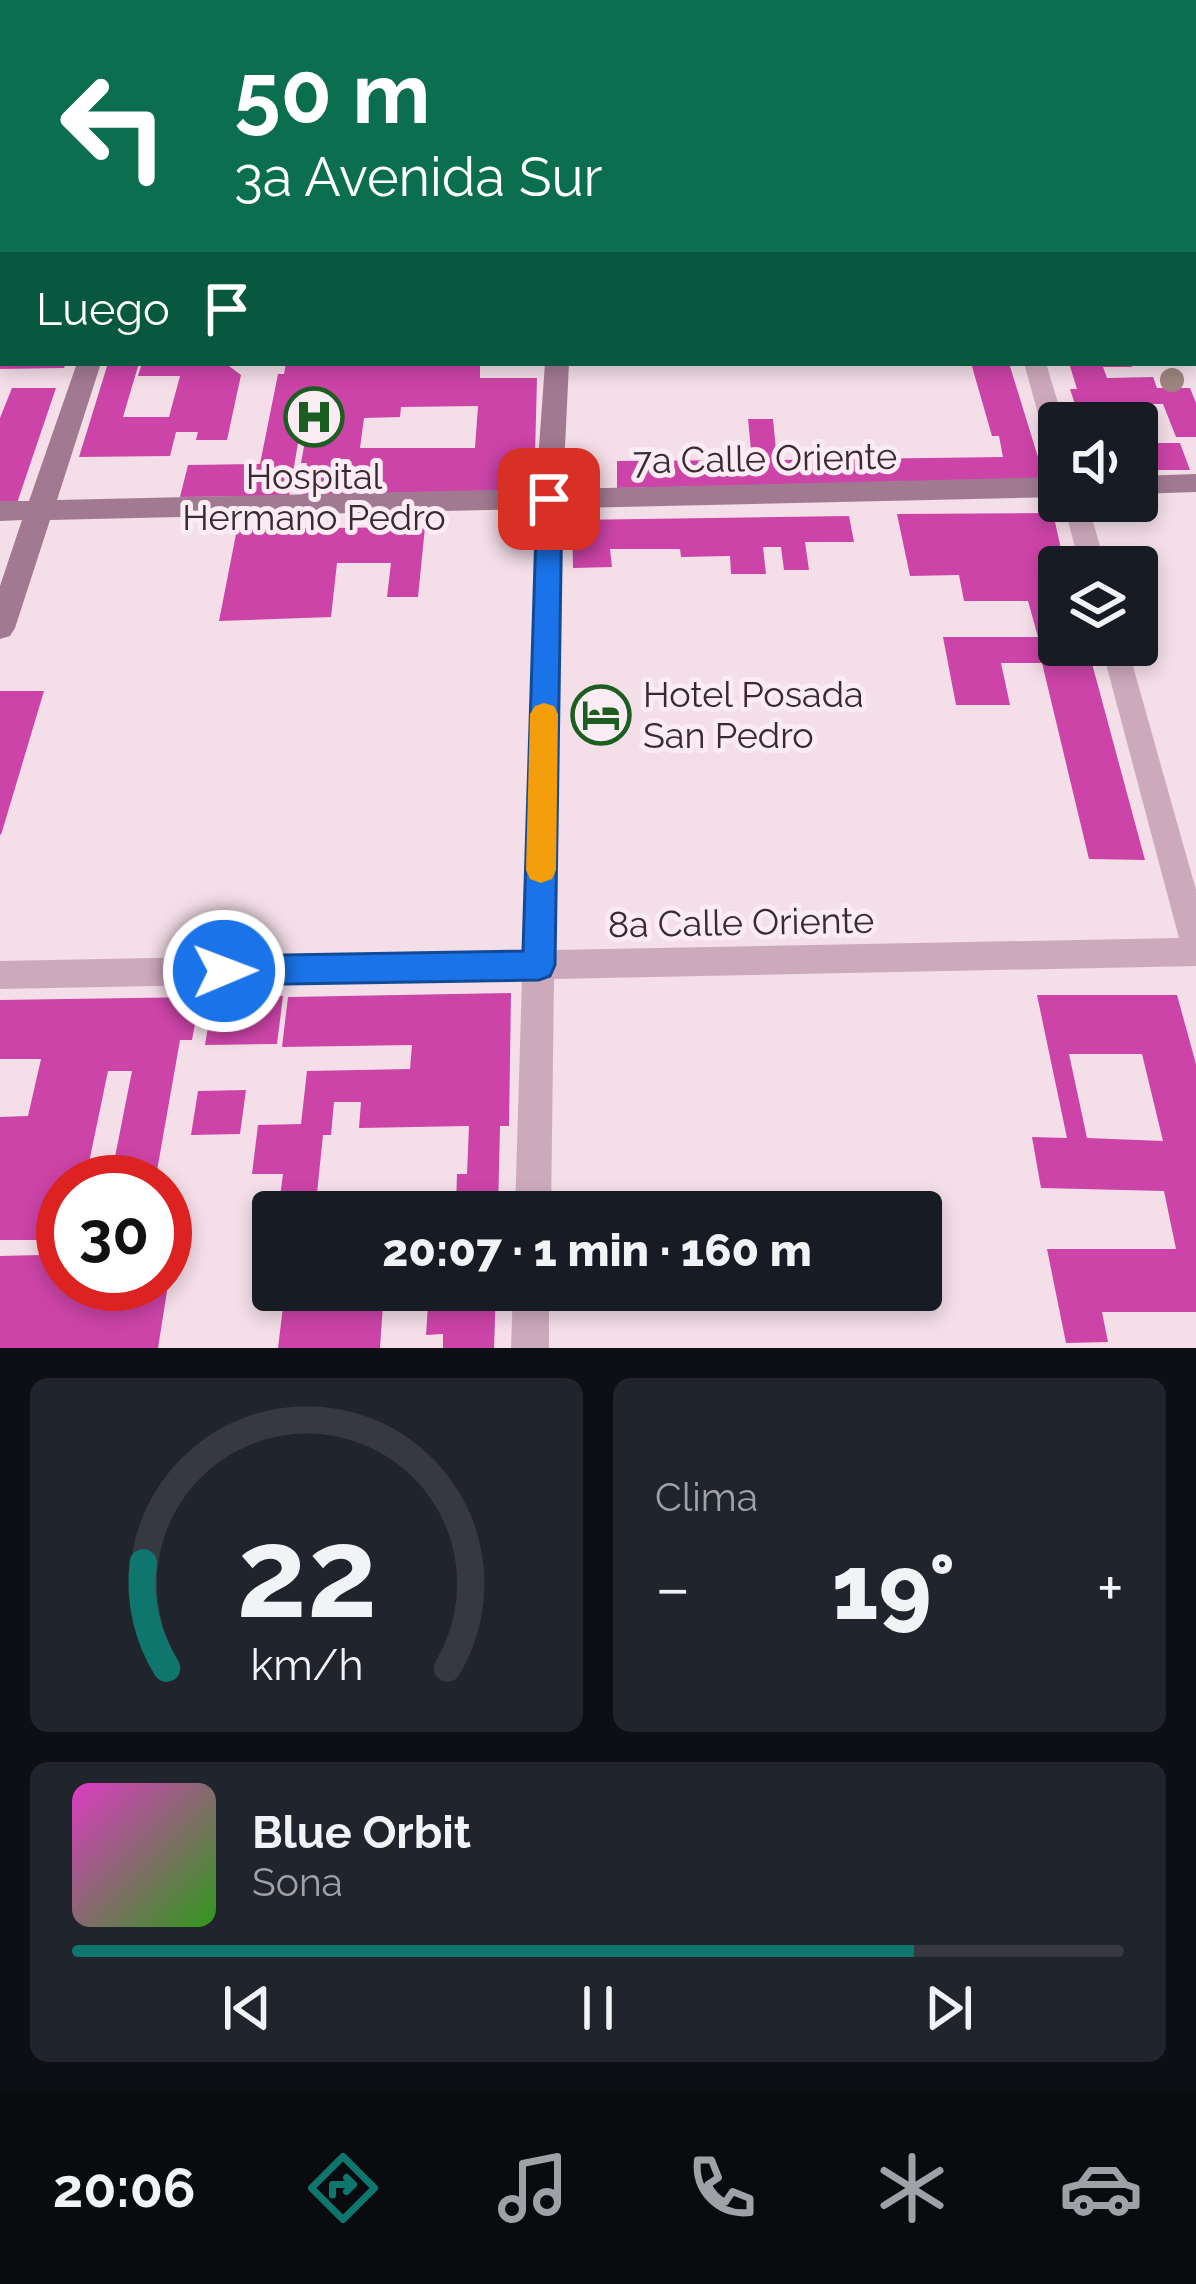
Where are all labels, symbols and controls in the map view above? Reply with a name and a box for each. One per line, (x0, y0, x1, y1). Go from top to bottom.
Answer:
text: 50 m (234, 44, 430, 143)
icon: left (36, 48, 192, 204)
text: 3a Avenida Sur (234, 145, 602, 209)
icon: arrive (194, 276, 260, 342)
text: Luego (36, 283, 170, 336)
hospital icon: Hospital Hermano Pedro (283, 386, 345, 448)
map controls (1038, 402, 1158, 666)
button: sound (1038, 402, 1158, 522)
street label: 7a Calle Oriente (632, 435, 898, 481)
pin (498, 448, 600, 550)
place label: Hospital Hermano Pedro (182, 455, 446, 538)
icon: arrive (516, 466, 582, 532)
button: layers (1038, 546, 1158, 666)
place label: Hotel Posada San Pedro (643, 673, 864, 756)
hotel icon: Hotel Posada San Pedro (570, 684, 632, 746)
street label: 8a Calle Oriente (607, 899, 875, 945)
position arrow (161, 908, 287, 1034)
speed limit sign: 30 (36, 1155, 192, 1311)
text: 20:07 · 1 min · 160 m (382, 1224, 812, 1277)
text: Clima (655, 1474, 758, 1520)
text: 22 (236, 1500, 377, 1646)
text: 19° (832, 1534, 955, 1640)
text: − (655, 1549, 691, 1626)
text: + (1097, 1549, 1124, 1626)
text: km/h (250, 1640, 363, 1690)
text: Blue Orbit (252, 1806, 471, 1859)
text: Sona (252, 1859, 343, 1905)
icon: previous (214, 1975, 280, 2041)
icon: pause (565, 1975, 631, 2041)
icon: next (916, 1975, 982, 2041)
icon: directions (301, 2146, 385, 2230)
icon: music (491, 2146, 575, 2230)
icon: phone (680, 2146, 764, 2230)
icon: climate (870, 2146, 954, 2230)
icon: car (1059, 2146, 1143, 2230)
text: 20:06 (53, 2156, 196, 2220)

